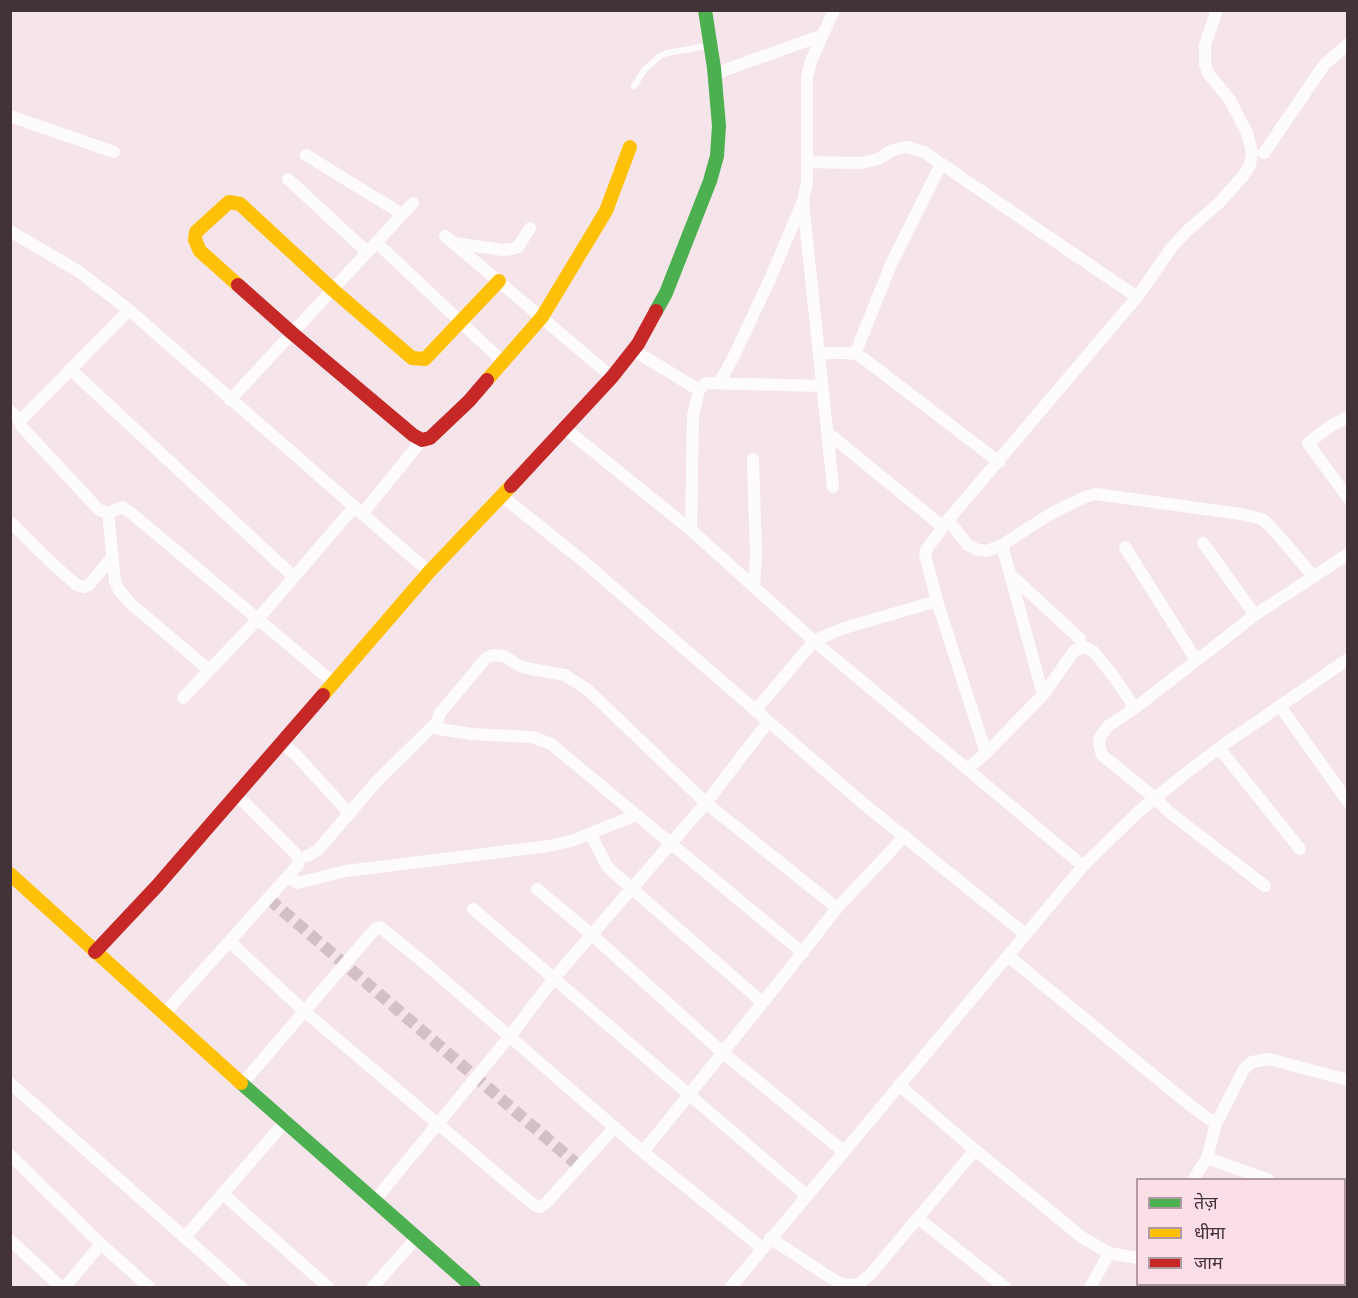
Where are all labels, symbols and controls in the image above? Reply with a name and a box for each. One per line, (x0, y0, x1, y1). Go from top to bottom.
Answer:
legend (1136, 1178, 1346, 1286)
text: तेज़ (1194, 1191, 1218, 1214)
text: धीमा (1194, 1221, 1225, 1244)
text: जाम (1194, 1251, 1223, 1274)

